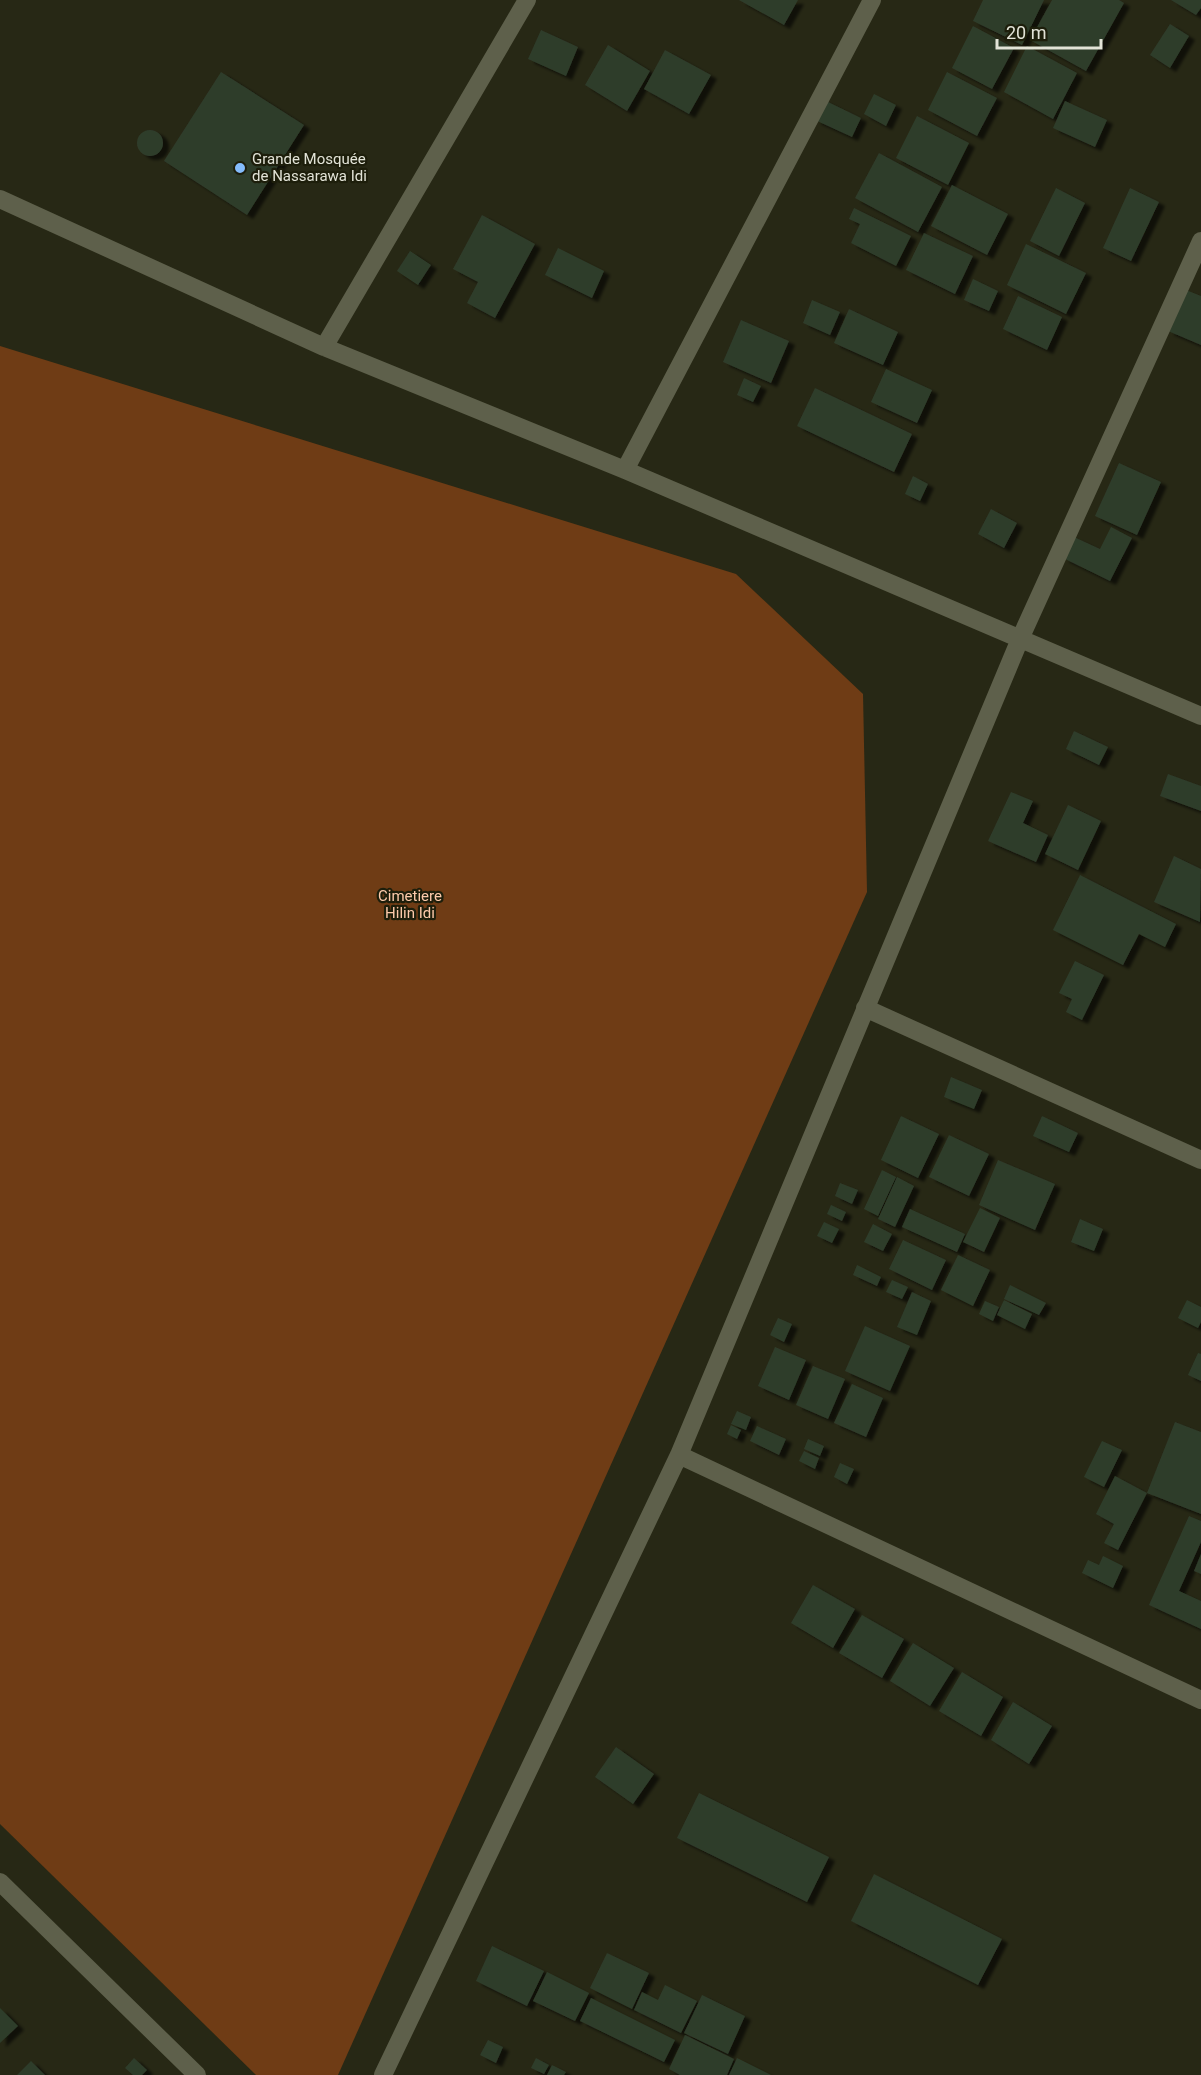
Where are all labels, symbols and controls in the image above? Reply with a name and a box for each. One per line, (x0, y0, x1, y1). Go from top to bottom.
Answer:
scale bar (997, 12, 1100, 50)
text: 20 m (1006, 22, 1046, 43)
place label: Grande Mosquée de Nassarawa Idi (252, 150, 367, 185)
marker: Grande Mosquée de Nassarawa Idi (233, 161, 247, 175)
park label: Cimetiere Hilin Idi (378, 887, 442, 922)

